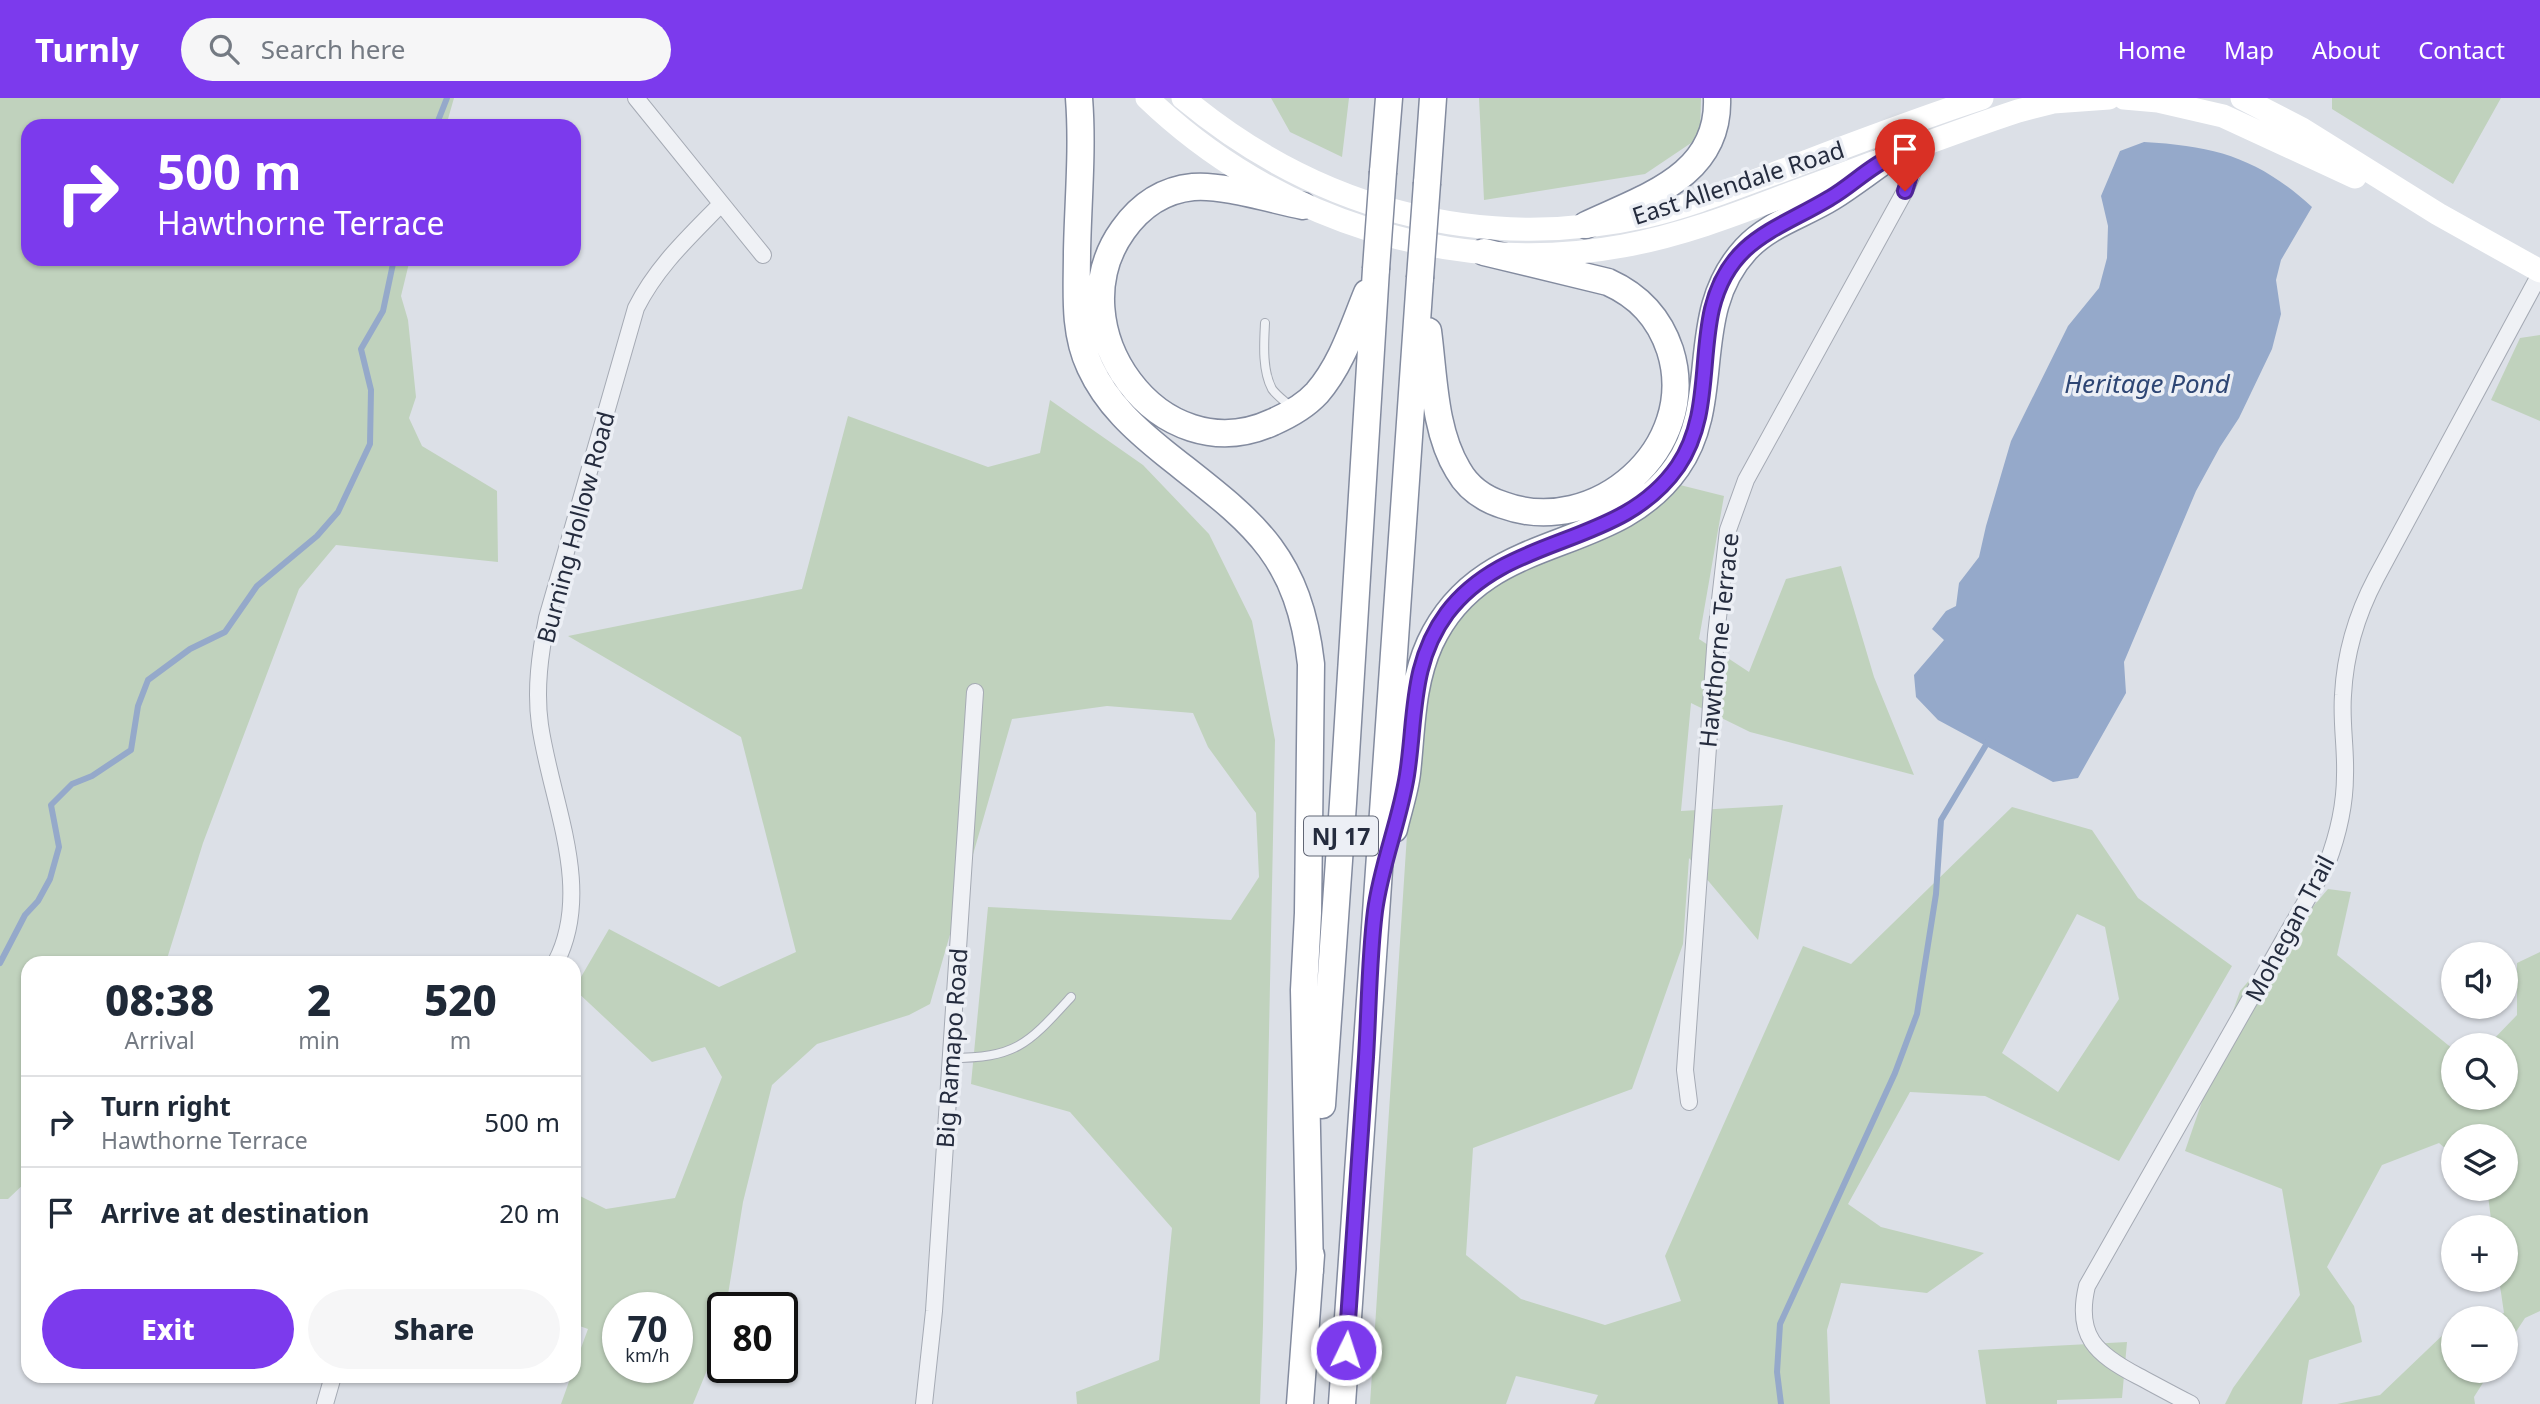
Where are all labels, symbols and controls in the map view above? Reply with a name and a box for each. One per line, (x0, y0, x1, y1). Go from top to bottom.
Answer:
search box (181, 18, 671, 81)
text: Turnly (35, 27, 139, 72)
icon: search (205, 30, 243, 68)
text: Search here (261, 31, 405, 67)
text: Home (2118, 33, 2186, 66)
text: Map (2224, 33, 2274, 66)
text: About (2312, 33, 2380, 66)
text: Contact (2418, 33, 2505, 66)
pin (1875, 119, 1935, 191)
icon: arrive (1886, 130, 1924, 168)
street label: East Allendale Road (1628, 132, 1848, 232)
text: 500 m (157, 138, 302, 204)
icon: right (42, 147, 133, 238)
text: Hawthorne Terrace (157, 201, 445, 244)
water label: Heritage Pond (2064, 365, 2231, 401)
street label: Burning Hollow Road (528, 407, 622, 647)
street label: Hawthorne Terrace (1690, 531, 1746, 749)
road number: NJ 17 (1304, 816, 1378, 856)
street label: Mohegan Trail (2237, 849, 2341, 1007)
map controls (2441, 942, 2518, 1383)
button: sound (2441, 942, 2518, 1019)
street label: Big Ramapo Road (928, 947, 974, 1149)
text: 08:38 (105, 971, 214, 1028)
text: 2 (307, 971, 331, 1028)
text: 520 (424, 971, 497, 1028)
text: Arrival (125, 1024, 195, 1056)
text: min (298, 1024, 340, 1056)
text: m (450, 1024, 471, 1056)
button: search (2441, 1033, 2518, 1110)
text: Turn right (101, 1088, 231, 1124)
icon: right (42, 1103, 80, 1141)
text: 500 m (484, 1104, 560, 1140)
text: Hawthorne Terrace (101, 1124, 308, 1156)
button: layers (2441, 1124, 2518, 1201)
icon: arrive (42, 1194, 80, 1232)
text: Arrive at destination (101, 1195, 370, 1231)
text: 20 m (499, 1195, 560, 1231)
button: + (2441, 1215, 2518, 1292)
button: Exit (42, 1289, 294, 1369)
button: Share (308, 1289, 560, 1369)
speed limit sign: 80 (707, 1292, 798, 1383)
text: 70 (627, 1305, 668, 1352)
button: − (2441, 1306, 2518, 1383)
position arrow (1309, 1313, 1383, 1387)
text: km/h (625, 1343, 670, 1367)

